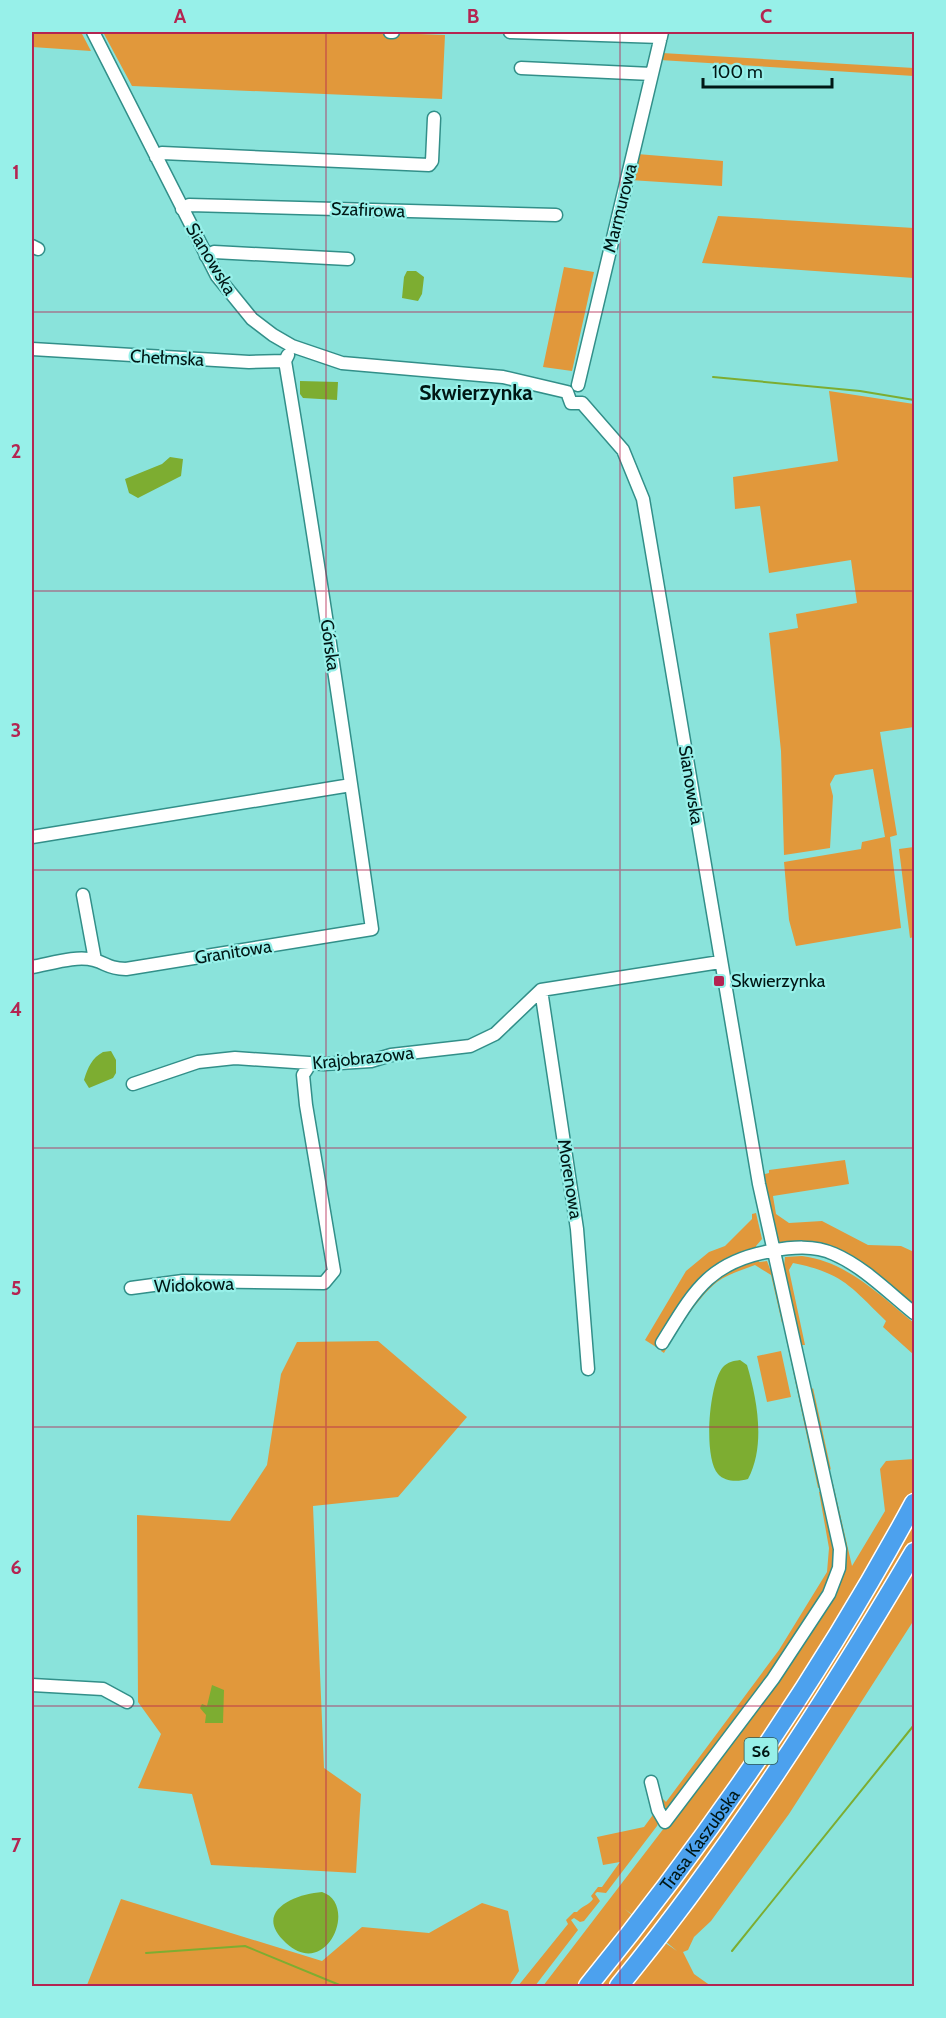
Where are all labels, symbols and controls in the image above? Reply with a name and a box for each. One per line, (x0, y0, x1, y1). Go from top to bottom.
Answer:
text: A (174, 4, 187, 28)
text: B (467, 4, 479, 28)
text: C (760, 4, 772, 28)
scale bar (703, 51, 832, 89)
text: 100 m (712, 61, 763, 83)
text: 1 (12, 160, 20, 184)
street label: Marmurowa (598, 161, 642, 255)
street label: Szafirowa (331, 198, 406, 222)
street label: Sianowska (181, 219, 241, 299)
street label: Chełmska (129, 345, 205, 371)
district label: Skwierzynka (419, 380, 533, 405)
text: 2 (11, 439, 21, 463)
street label: Górska (316, 618, 345, 672)
text: 3 (11, 718, 21, 742)
street label: Sianowska (674, 744, 708, 827)
street label: Granitowa (193, 935, 273, 969)
place label: Skwierzynka (731, 970, 826, 992)
marker: Skwierzynka (712, 974, 726, 988)
text: 4 (10, 997, 22, 1021)
street label: Krajobrazowa (311, 1042, 415, 1074)
street label: Morenowa (553, 1138, 587, 1221)
street label: Widokowa (154, 1273, 235, 1297)
text: 5 (11, 1276, 21, 1300)
text: 6 (10, 1555, 22, 1579)
road number: S6 (744, 1738, 777, 1764)
street label: Trasa Kaszubska (656, 1785, 745, 1895)
text: 7 (11, 1833, 22, 1857)

